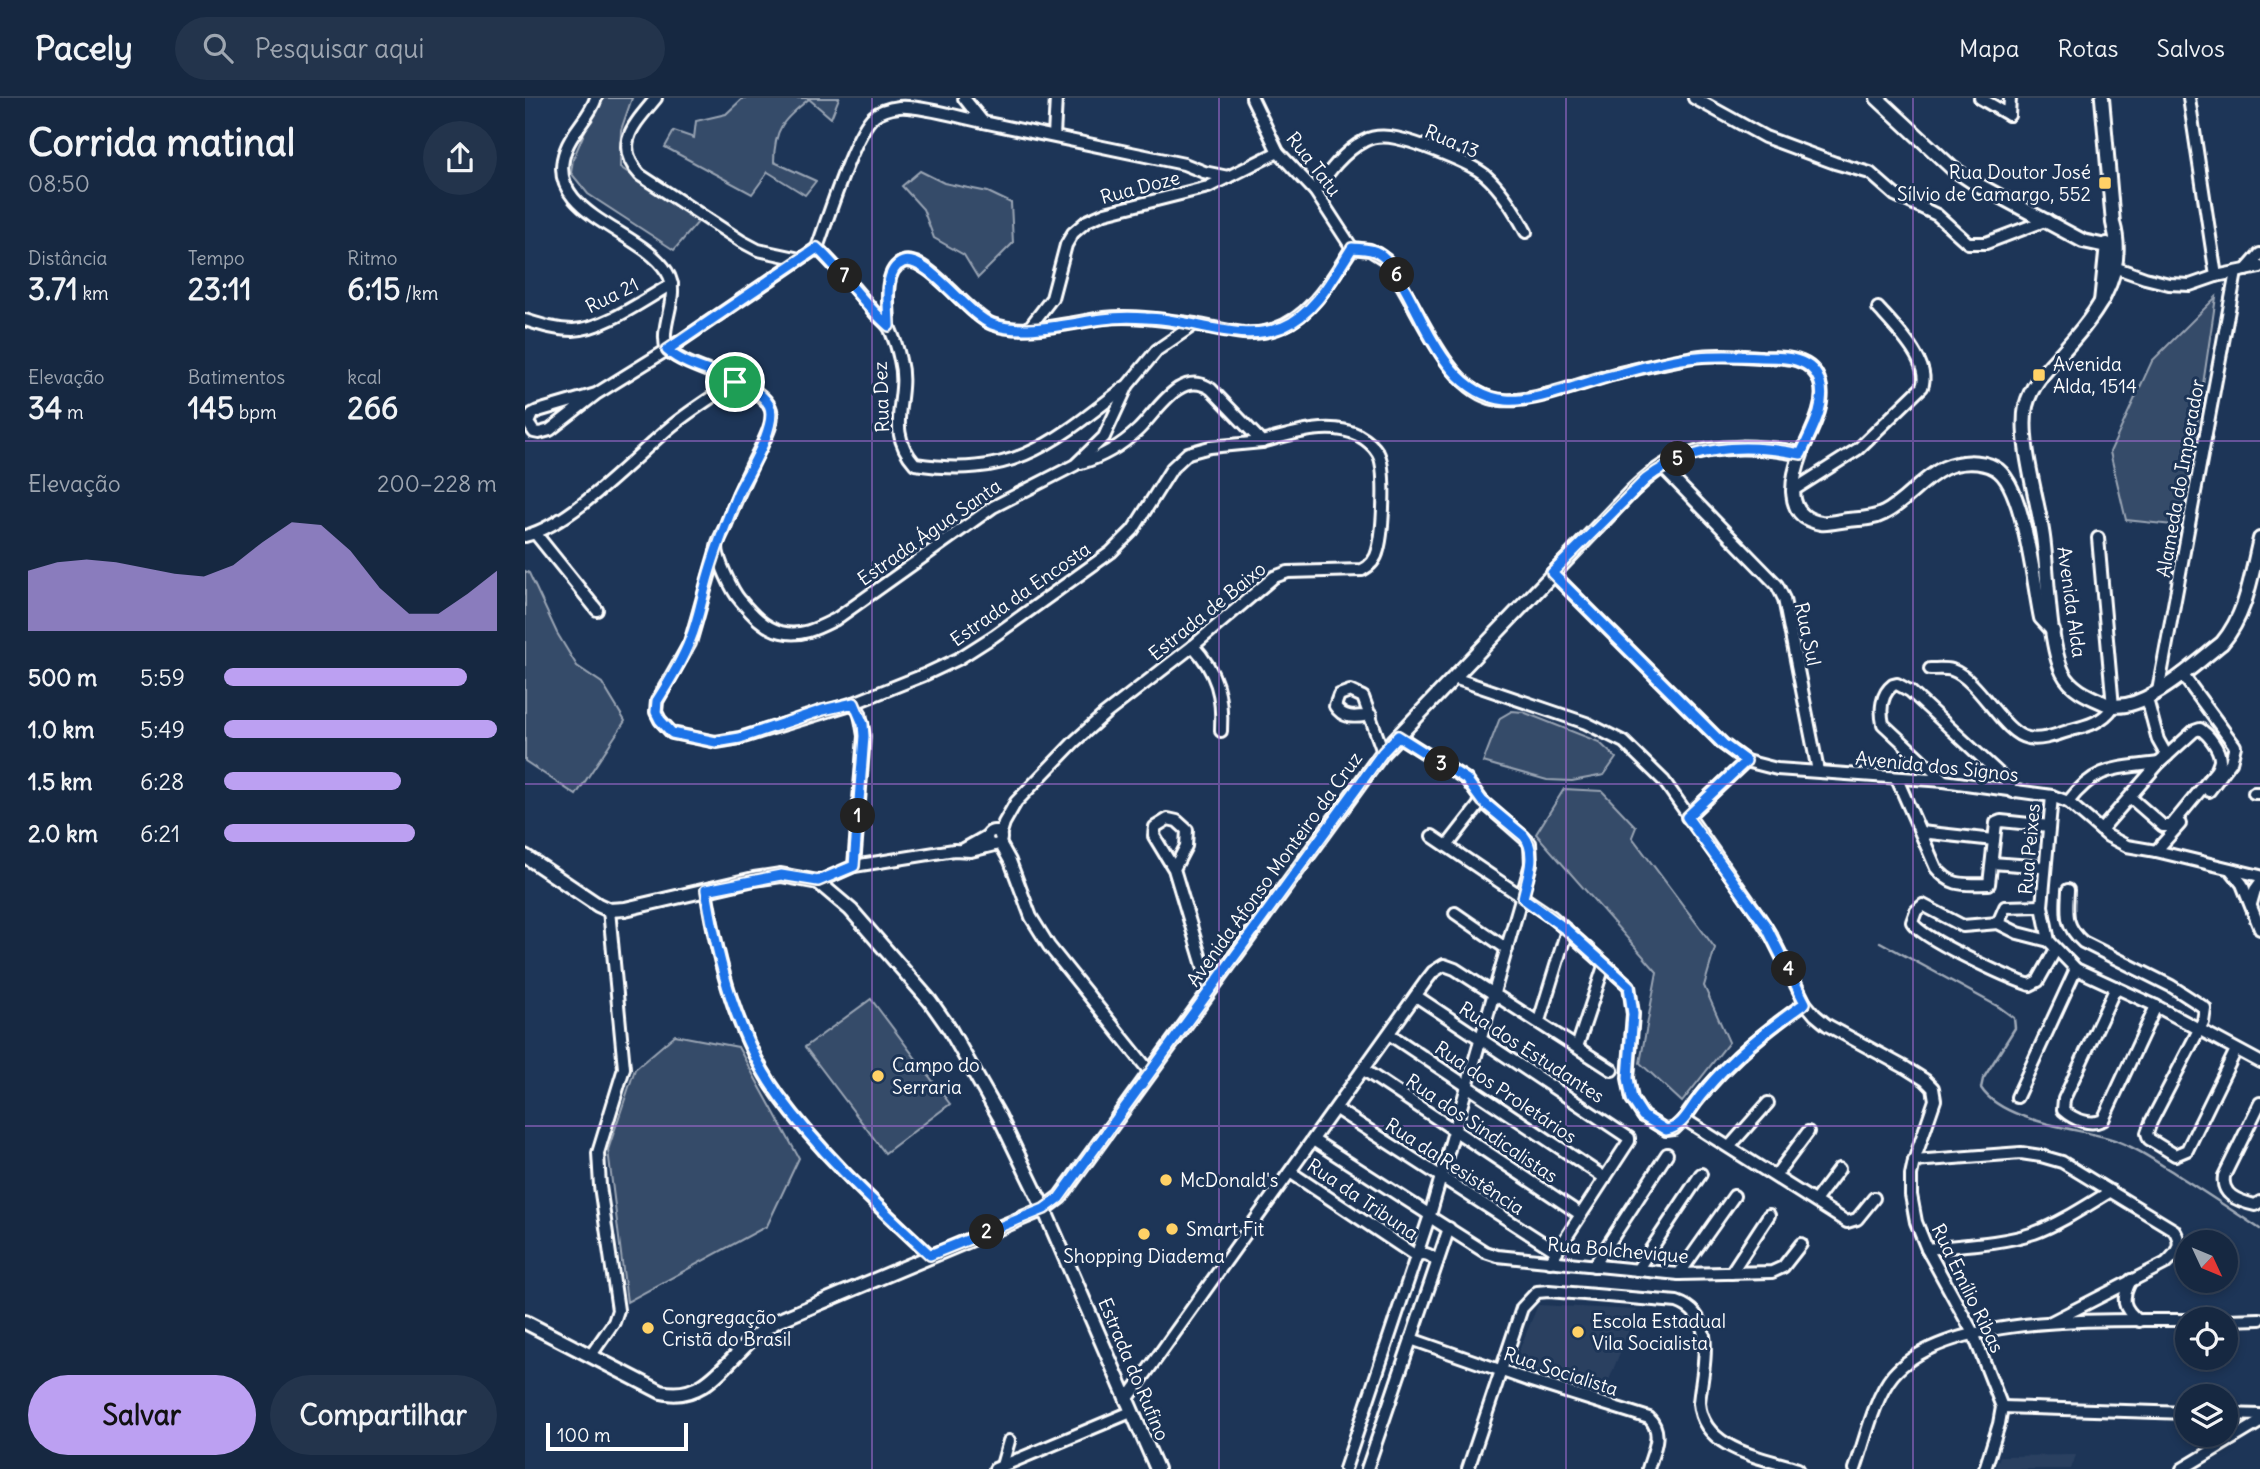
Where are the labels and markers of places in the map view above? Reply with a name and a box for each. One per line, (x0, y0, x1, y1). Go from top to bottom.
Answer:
place label: Rua Doutor José Sílvio de Camargo, 552 (1897, 160, 2091, 206)
marker: Rua Doutor José Sílvio de Camargo, 552 (2097, 175, 2113, 191)
pin: 7 (827, 258, 863, 294)
pin: 6 (1379, 258, 1415, 292)
pin (705, 352, 765, 412)
place label: Avenida Alda, 1514 (2053, 352, 2137, 398)
marker: Avenida Alda, 1514 (2031, 367, 2047, 383)
pin: 5 (1661, 442, 1695, 476)
pin: 3 (1425, 746, 1459, 782)
pin: 1 (841, 798, 875, 834)
pin: 4 (1771, 952, 1807, 986)
place label: Campo do Serraria (892, 1053, 980, 1099)
marker: Campo do Serraria (870, 1068, 886, 1084)
place label: McDonald's (1180, 1168, 1278, 1192)
marker: McDonald's (1158, 1172, 1174, 1188)
pin: 2 (969, 1214, 1005, 1250)
place label: Smart Fit (1186, 1217, 1264, 1241)
marker: Smart Fit (1164, 1221, 1180, 1237)
marker: Shopping Diadema (1136, 1226, 1152, 1242)
place label: Shopping Diadema (1063, 1244, 1225, 1268)
place label: Congregação Cristã do Brasil (662, 1305, 791, 1351)
place label: Escola Estadual Vila Socialista (1592, 1309, 1726, 1355)
marker: Congregação Cristã do Brasil (640, 1320, 656, 1336)
marker: Escola Estadual Vila Socialista (1570, 1324, 1586, 1340)

